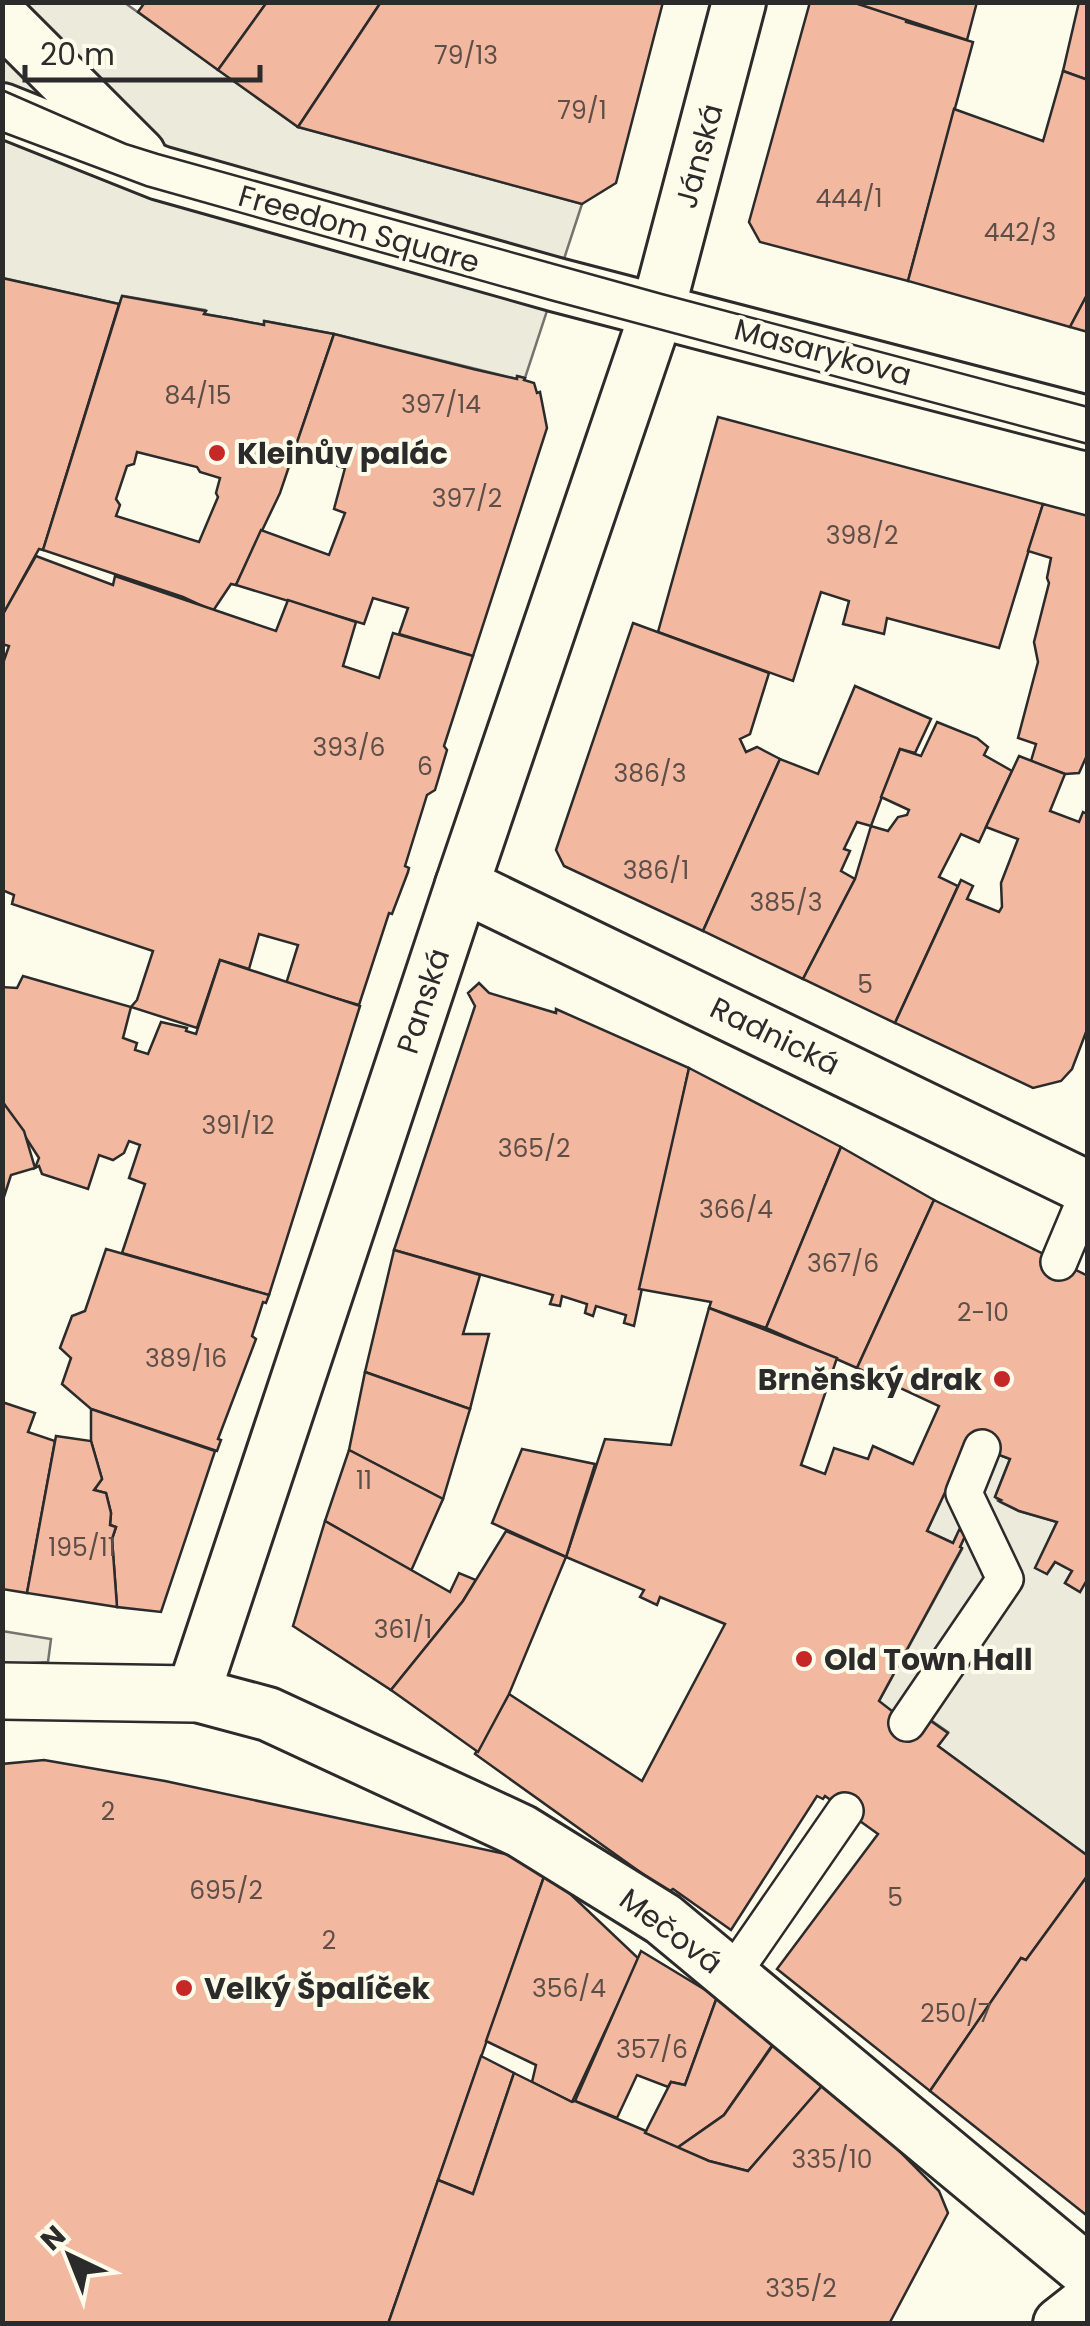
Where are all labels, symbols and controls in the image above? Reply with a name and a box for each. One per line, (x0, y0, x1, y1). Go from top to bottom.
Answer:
scale bar (25, 20, 260, 82)
text: 20 m (40, 33, 115, 76)
house number: 79/13 (434, 38, 498, 73)
house number: 79/1 (557, 93, 607, 128)
street label: Jánská (664, 99, 734, 213)
street label: Freedom Square (233, 174, 485, 284)
house number: 444/1 (815, 181, 883, 216)
house number: 442/3 (984, 215, 1056, 250)
street label: Masarykova (730, 308, 916, 396)
house number: 84/15 (164, 378, 232, 413)
house number: 397/14 (401, 387, 481, 422)
place label: Kleinův palác (237, 432, 448, 475)
marker: Kleinův palác (206, 442, 228, 464)
house number: 397/2 (432, 481, 502, 516)
house number: 398/2 (826, 518, 898, 553)
house number: 393/6 (313, 730, 385, 765)
house number: 6 (417, 749, 433, 784)
house number: 386/3 (613, 756, 687, 791)
house number: 386/1 (623, 853, 689, 888)
house number: 385/3 (750, 885, 822, 920)
street label: Panská (386, 943, 460, 1059)
house number: 5 (857, 967, 873, 1002)
street label: Radnická (703, 986, 847, 1086)
house number: 391/12 (202, 1108, 274, 1143)
house number: 365/2 (498, 1131, 570, 1166)
house number: 366/4 (699, 1192, 773, 1227)
house number: 367/6 (807, 1246, 879, 1281)
house number: 2-10 (957, 1295, 1009, 1330)
house number: 389/16 (145, 1341, 227, 1376)
place label: Brněnský drak (758, 1358, 982, 1401)
marker: Brněnský drak (991, 1368, 1013, 1390)
house number: 11 (356, 1463, 372, 1498)
house number: 195/11 (48, 1530, 116, 1565)
house number: 361/1 (374, 1612, 432, 1647)
place label: Old Town Hall (824, 1638, 1033, 1681)
marker: Old Town Hall (793, 1648, 815, 1670)
house number: 2 (101, 1794, 115, 1829)
house number: 695/2 (189, 1873, 263, 1908)
street label: Mečová (611, 1878, 731, 1984)
house number: 5 (887, 1880, 903, 1915)
house number: 2 (322, 1923, 336, 1958)
place label: Velký Špalíček (204, 1967, 430, 2010)
house number: 356/4 (532, 1971, 606, 2006)
marker: Velký Špalíček (173, 1977, 195, 1999)
house number: 250/7 (920, 1996, 992, 2031)
house number: 357/6 (616, 2032, 688, 2067)
house number: 335/10 (792, 2142, 872, 2177)
north arrow (20, 2206, 120, 2306)
text: N (32, 2217, 74, 2260)
house number: 335/2 (765, 2271, 837, 2306)

